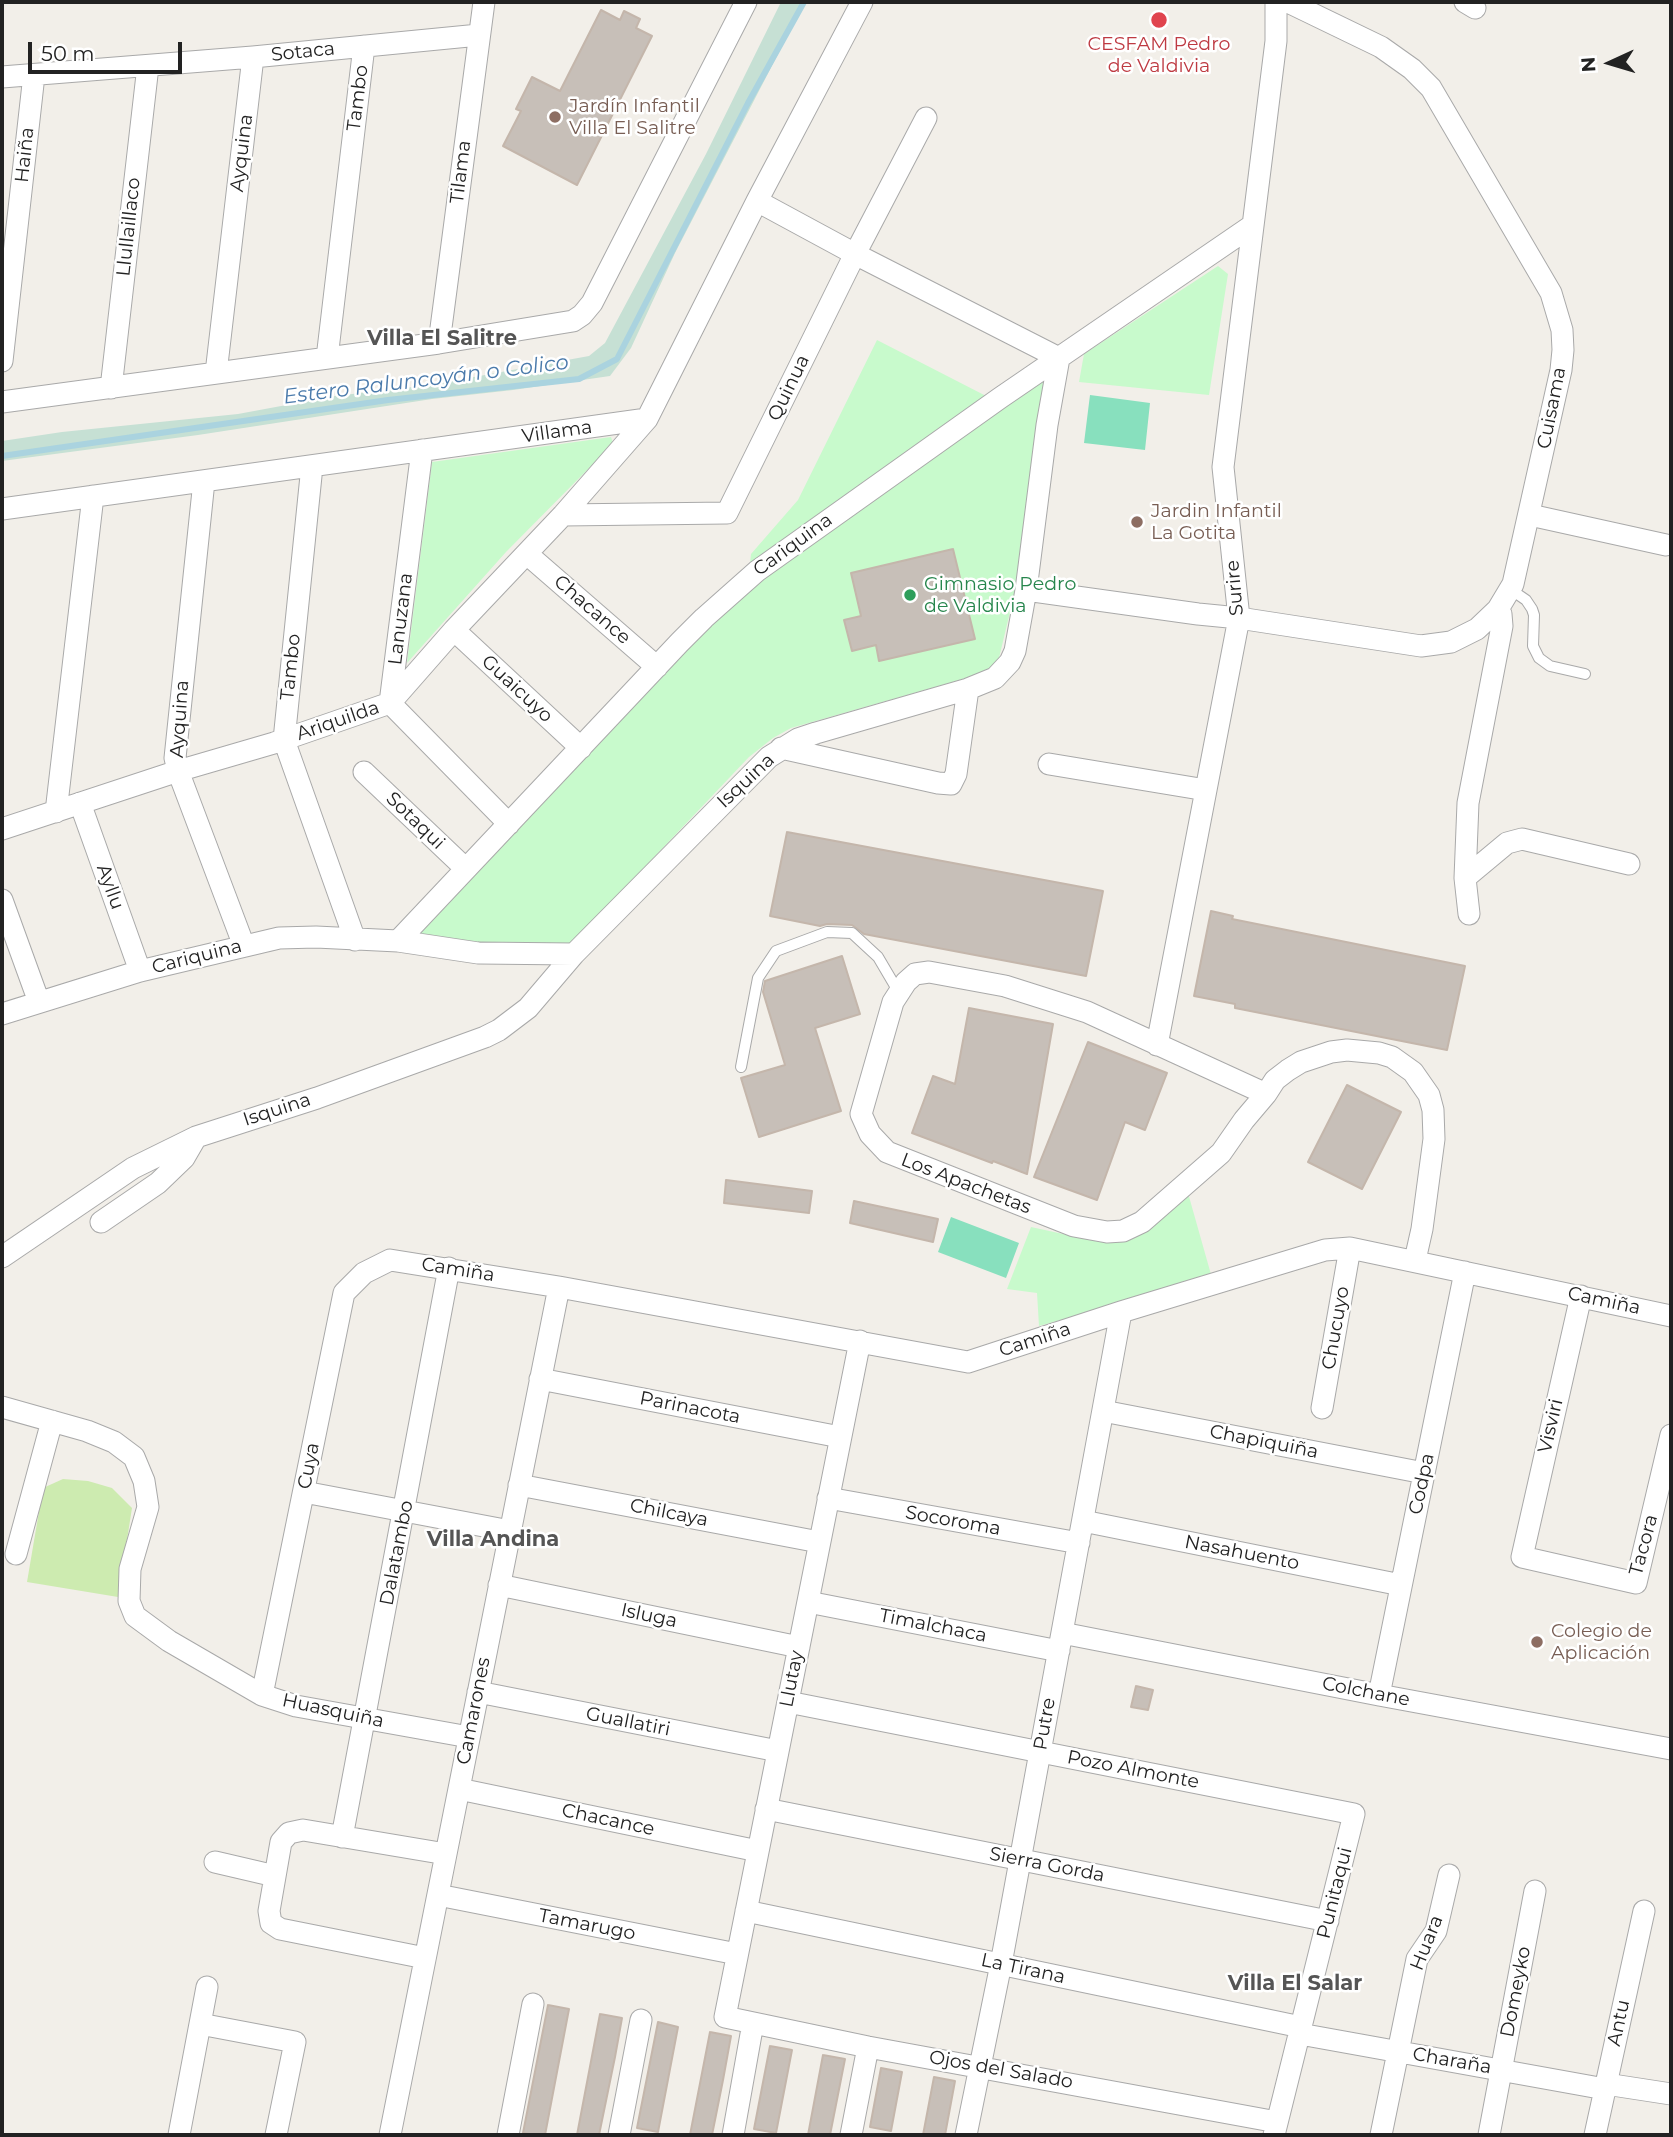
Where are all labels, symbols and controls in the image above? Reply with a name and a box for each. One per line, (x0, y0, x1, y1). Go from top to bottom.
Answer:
marker: CESFAM Pedro de Valdivia (1149, 10, 1169, 30)
scale bar (32, 28, 186, 72)
north arrow (1575, 28, 1645, 98)
place label: CESFAM Pedro de Valdivia (1087, 33, 1231, 77)
street label: Sotaca (270, 37, 336, 67)
text: 50 m (41, 41, 95, 66)
text: N (1577, 56, 1601, 73)
street label: Tambo (343, 64, 373, 132)
place label: Jardín Infantil Villa El Salitre (569, 95, 700, 139)
marker: Jardín Infantil Villa El Salitre (547, 109, 563, 125)
street label: Ayquina (226, 113, 258, 193)
street label: Haiña (11, 126, 39, 184)
street label: Tilama (446, 139, 476, 205)
street label: Llullaillaco (112, 176, 146, 278)
district label: Villa El Salitre (367, 326, 517, 352)
water label: Estero Raluncoyán o Colico (282, 350, 570, 410)
street label: Quinua (763, 351, 815, 425)
street label: Cuisama (1533, 365, 1571, 451)
street label: Villama (520, 416, 594, 448)
place label: Jardin Infantil La Gotita (1151, 500, 1282, 544)
street label: Cariquina (749, 509, 837, 581)
marker: Jardin Infantil La Gotita (1129, 514, 1145, 530)
street label: Surire (1221, 559, 1249, 617)
street label: Chacance (549, 570, 635, 650)
street label: Lanuzana (384, 571, 418, 667)
place label: Gimnasio Pedro de Valdivia (924, 573, 1076, 617)
marker: Gimnasio Pedro de Valdivia (902, 587, 918, 603)
street label: Tambo (276, 633, 306, 701)
street label: Guaicuyo (477, 650, 557, 728)
street label: Ayquina (166, 679, 194, 759)
street label: Ariquilda (294, 696, 382, 746)
street label: Isquina (713, 749, 779, 813)
street label: Sotaqui (381, 787, 449, 855)
street label: Ayllu (91, 861, 129, 913)
street label: Cariquina (150, 935, 244, 979)
street label: Isquina (240, 1088, 314, 1132)
street label: Los Apachetas (898, 1149, 1034, 1219)
street label: Camiña (420, 1253, 496, 1287)
street label: Camiña (1566, 1282, 1642, 1320)
street label: Chucuyo (1317, 1284, 1355, 1372)
street label: Camiña (996, 1318, 1074, 1362)
street label: Parinacota (638, 1387, 742, 1429)
street label: Visviri (1534, 1397, 1568, 1455)
street label: Chapiquiña (1208, 1420, 1320, 1464)
street label: Cuya (293, 1441, 325, 1491)
street label: Codpa (1404, 1451, 1440, 1517)
street label: Chilcaya (628, 1494, 710, 1532)
street label: Dalatambo (376, 1498, 418, 1608)
street label: Socoroma (903, 1501, 1003, 1541)
street label: Tacora (1625, 1512, 1663, 1578)
district label: Villa Andina (427, 1527, 559, 1553)
street label: Nasahuento (1183, 1531, 1301, 1575)
street label: Isluga (619, 1599, 679, 1633)
street label: Timalchaca (877, 1604, 989, 1648)
place label: Colegio de Aplicación (1551, 1620, 1652, 1664)
marker: Colegio de Aplicación (1529, 1634, 1545, 1650)
street label: Llutay (775, 1649, 809, 1709)
street label: Camarones (452, 1655, 496, 1767)
street label: Colchane (1320, 1672, 1412, 1712)
street label: Huasquiña (280, 1689, 386, 1733)
street label: Putre (1029, 1696, 1061, 1752)
street label: Guallatiri (584, 1703, 672, 1741)
street label: Pozo Almonte (1065, 1746, 1201, 1794)
street label: Chacance (560, 1799, 656, 1841)
street label: Sierra Gorda (987, 1843, 1107, 1887)
street label: Punitaqui (1313, 1845, 1357, 1941)
street label: Tamarugo (537, 1904, 637, 1946)
street label: Huara (1406, 1912, 1448, 1974)
street label: Domeyko (1496, 1945, 1536, 2039)
street label: La Tirana (979, 1949, 1067, 1989)
district label: Villa El Salar (1228, 1971, 1362, 1997)
street label: Antu (1603, 1998, 1635, 2048)
street label: Charaña (1411, 2043, 1493, 2079)
street label: Ojos del Salado (927, 2046, 1075, 2094)

